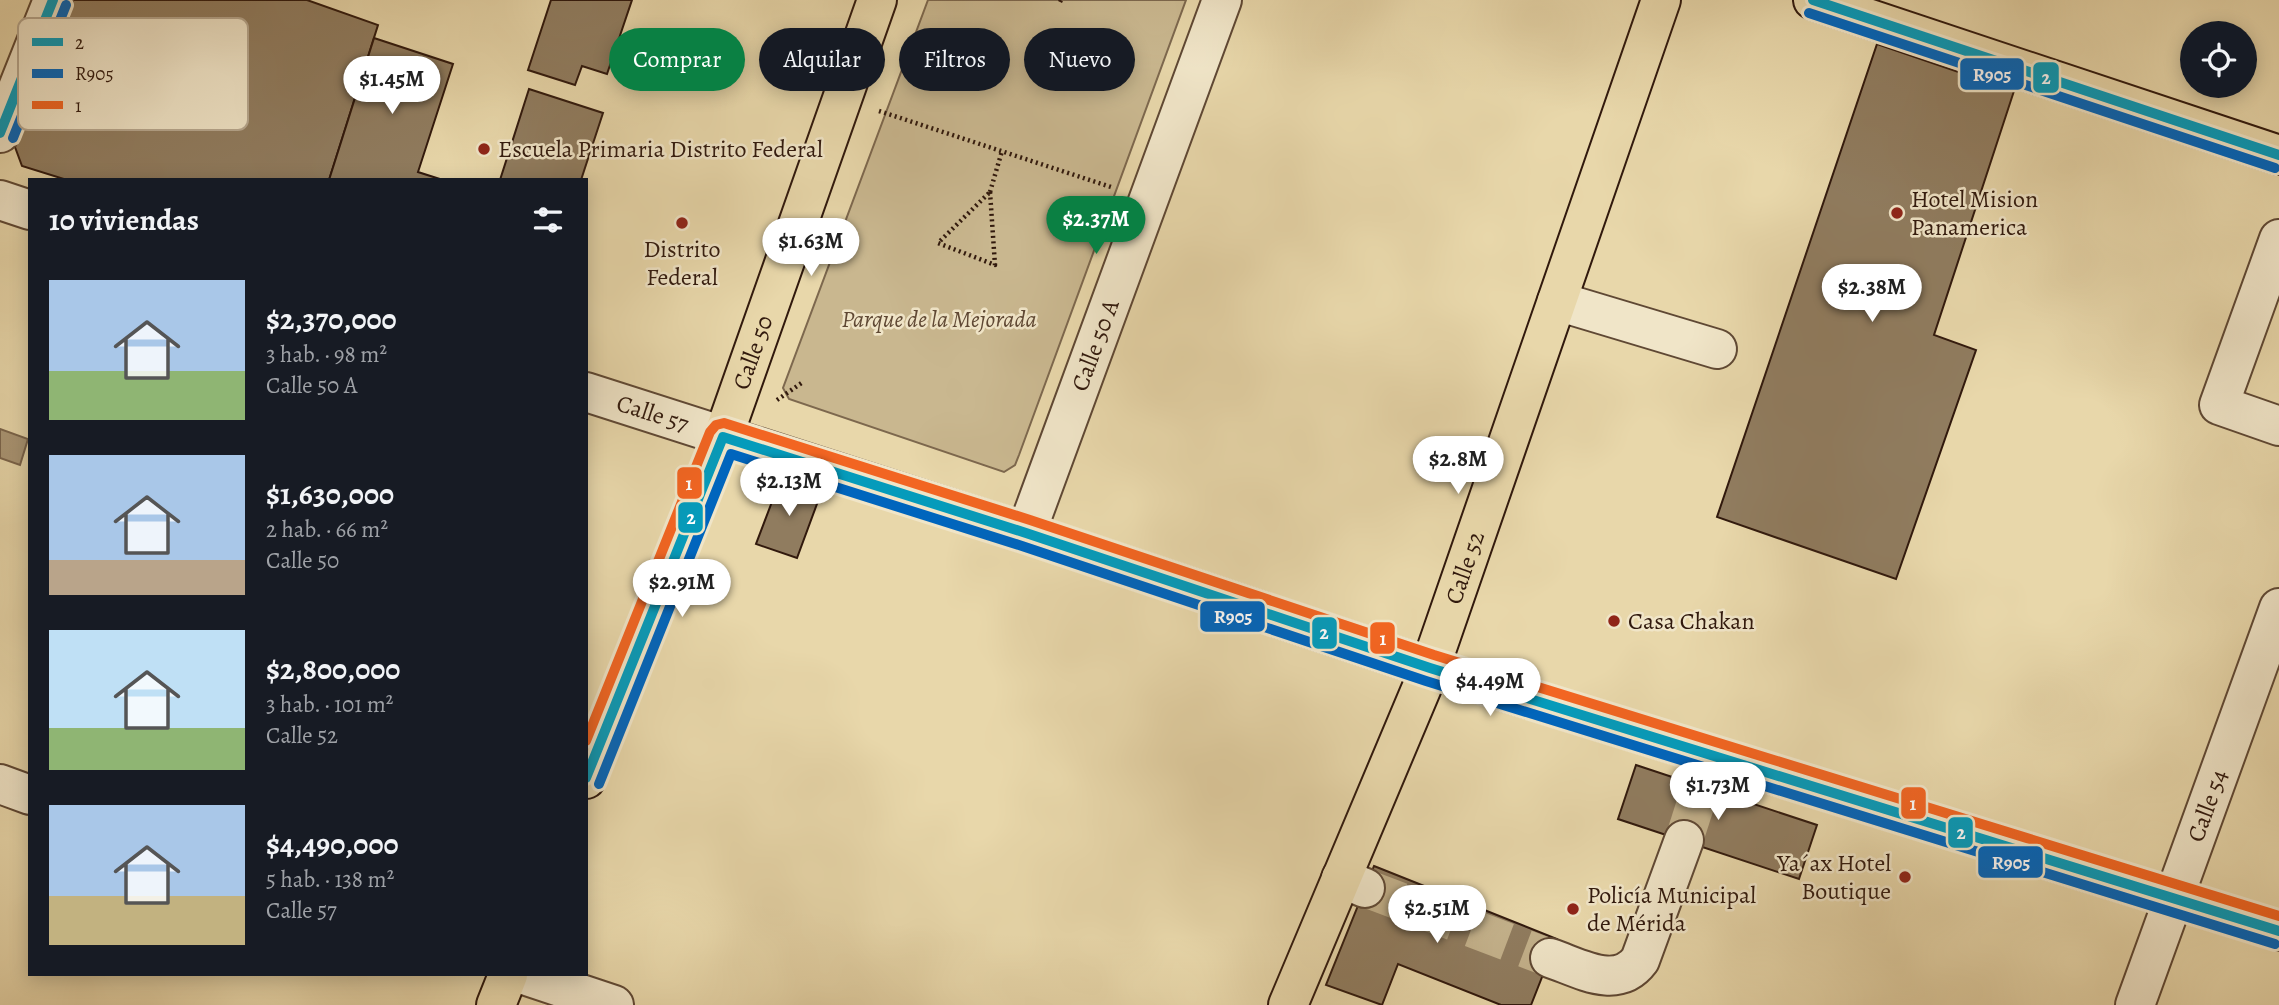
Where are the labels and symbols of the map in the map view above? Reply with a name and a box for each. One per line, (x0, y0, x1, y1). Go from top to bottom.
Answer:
legend (18, 18, 248, 130)
text: 2 (75, 30, 84, 56)
pin: $1.45M (335, 57, 449, 116)
line badge: R905 (1959, 57, 2025, 91)
text: R905 (75, 61, 114, 87)
line badge: 2 (2032, 61, 2060, 94)
text: R905 (1973, 62, 2011, 88)
text: 2 (2041, 65, 2051, 91)
text: 1 (75, 93, 82, 119)
place label: Escuela Primaria Distrito Federal (498, 133, 823, 165)
marker: Escuela Primaria Distrito Federal (476, 141, 492, 157)
place label: Hotel Mision Panamerica (1911, 183, 2038, 243)
pin: $2.37M (1039, 196, 1153, 256)
marker: Hotel Mision Panamerica (1889, 205, 1905, 221)
marker: Distrito Federal (674, 215, 690, 231)
pin: $1.63M (754, 218, 868, 278)
place label: Distrito Federal (643, 233, 721, 293)
pin: $2.38M (1815, 264, 1929, 324)
street label: Calle 50 A (1064, 294, 1127, 396)
park label: Parque de la Mejorada (841, 303, 1037, 335)
street label: Calle 50 (725, 311, 781, 394)
street label: Calle 57 (613, 387, 694, 440)
pin: $2.8M (1409, 436, 1507, 496)
pin: $2.13M (732, 458, 846, 518)
line badge: 1 (676, 466, 703, 500)
text: 1 (686, 471, 693, 497)
line badge: 2 (677, 501, 704, 534)
text: 2 (686, 505, 696, 531)
street label: Calle 52 (1437, 527, 1492, 608)
pin: $2.91M (625, 560, 739, 619)
line badge: R905 (1199, 600, 1266, 633)
text: R905 (1214, 604, 1252, 630)
place label: Casa Chakan (1628, 605, 1755, 637)
marker: Casa Chakan (1606, 613, 1622, 629)
line badge: 2 (1311, 616, 1338, 650)
text: 2 (1319, 620, 1329, 646)
line badge: 1 (1369, 621, 1396, 655)
text: 1 (1380, 626, 1387, 652)
pin: $4.49M (1433, 658, 1547, 718)
pin: $1.73M (1661, 762, 1775, 822)
street label: Calle 54 (2180, 765, 2235, 846)
line badge: 1 (1900, 786, 1927, 820)
text: 1 (1910, 791, 1917, 817)
line badge: 2 (1947, 816, 1974, 849)
text: 2 (1956, 820, 1966, 846)
line badge: R905 (1977, 845, 2044, 879)
place label: Ya´ax Hotel Boutique (1776, 847, 1891, 907)
text: R905 (1992, 850, 2030, 876)
marker: Ya´ax Hotel Boutique (1897, 869, 1913, 885)
place label: Policía Municipal de Mérida (1587, 879, 1756, 939)
pin: $2.51M (1380, 886, 1494, 945)
marker: Policía Municipal de Mérida (1565, 901, 1581, 917)

